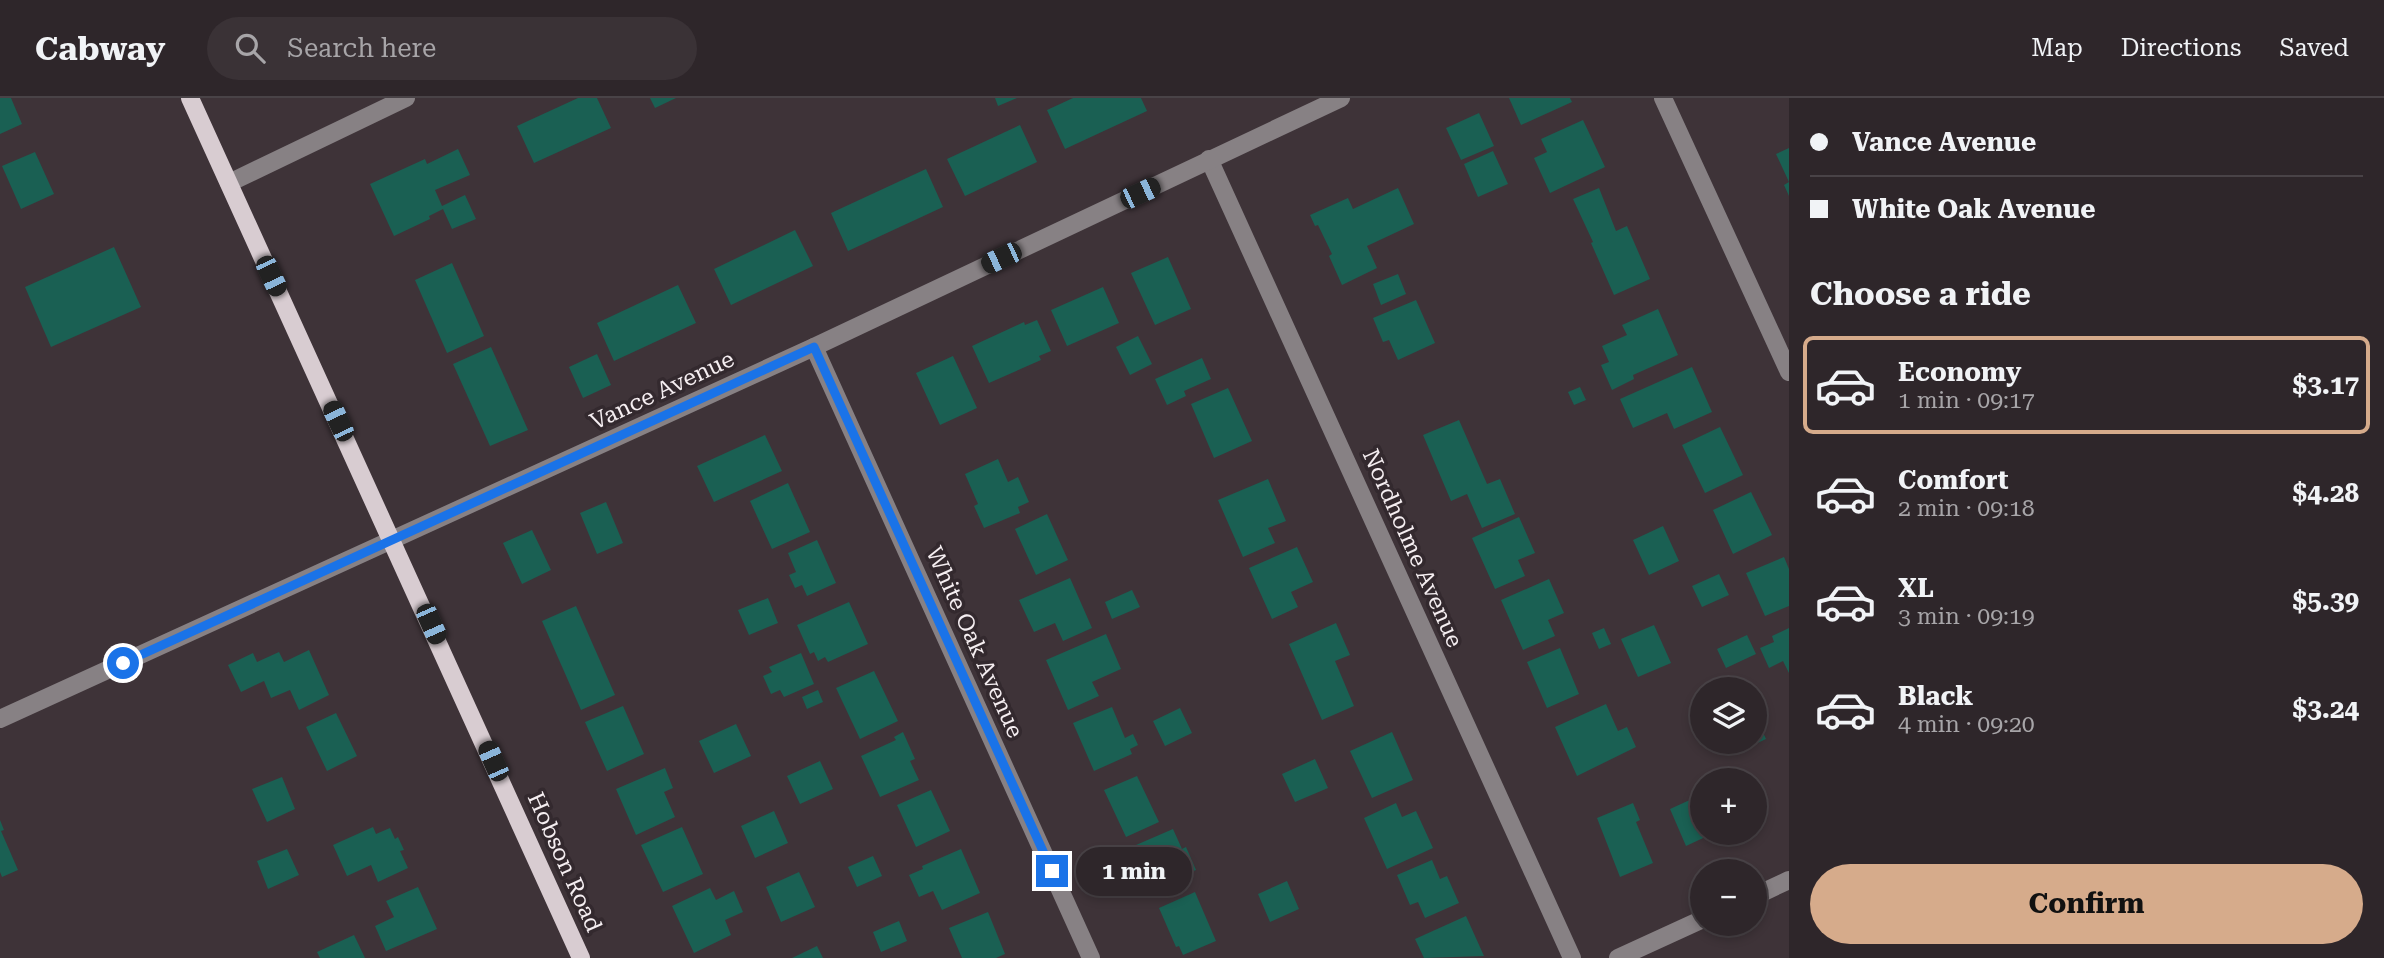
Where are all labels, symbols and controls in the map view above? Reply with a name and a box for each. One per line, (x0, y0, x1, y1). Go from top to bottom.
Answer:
search box (207, 17, 697, 80)
text: Cabway (35, 29, 165, 68)
icon: search (231, 29, 269, 67)
text: Search here (287, 33, 436, 63)
text: Map (2031, 34, 2083, 62)
text: Directions (2121, 34, 2241, 62)
text: Saved (2279, 34, 2349, 62)
text: Vance Avenue (1852, 127, 2036, 157)
car (1117, 175, 1164, 211)
text: White Oak Avenue (1852, 194, 2096, 224)
car (978, 240, 1025, 276)
car (253, 253, 290, 299)
text: Choose a ride (1810, 275, 2031, 313)
street label: Vance Avenue (586, 345, 738, 436)
icon: car (1814, 354, 1877, 417)
text: Economy (1898, 357, 2021, 387)
text: $3.17 (2293, 370, 2359, 400)
text: 1 min · 09:17 (1898, 387, 2035, 414)
car (320, 398, 357, 444)
street label: Nordholme Avenue (1357, 445, 1468, 652)
icon: car (1814, 462, 1877, 525)
text: Comfort (1898, 465, 2008, 495)
text: $4.28 (2293, 478, 2359, 508)
text: 2 min · 09:18 (1898, 495, 2035, 522)
street label: White Oak Avenue (920, 543, 1029, 742)
icon: car (1814, 570, 1877, 633)
text: XL (1898, 573, 1934, 603)
text: $5.39 (2293, 586, 2359, 616)
car (413, 601, 450, 647)
text: 3 min · 09:19 (1898, 603, 2035, 630)
route start (107, 647, 139, 679)
map controls (1690, 677, 1767, 936)
button: layers (1690, 677, 1767, 754)
icon: car (1814, 678, 1877, 741)
text: Black (1898, 681, 1973, 711)
text: $3.24 (2293, 694, 2359, 724)
text: 4 min · 09:20 (1898, 711, 2035, 738)
car (475, 738, 512, 784)
button: + (1690, 768, 1767, 845)
street label: Hobson Road (522, 788, 607, 936)
callout: 1 min (1076, 846, 1192, 896)
route end (1036, 855, 1068, 887)
text: 1 min (1102, 858, 1166, 885)
button: − (1690, 859, 1767, 936)
button: Confirm (1810, 864, 2363, 944)

